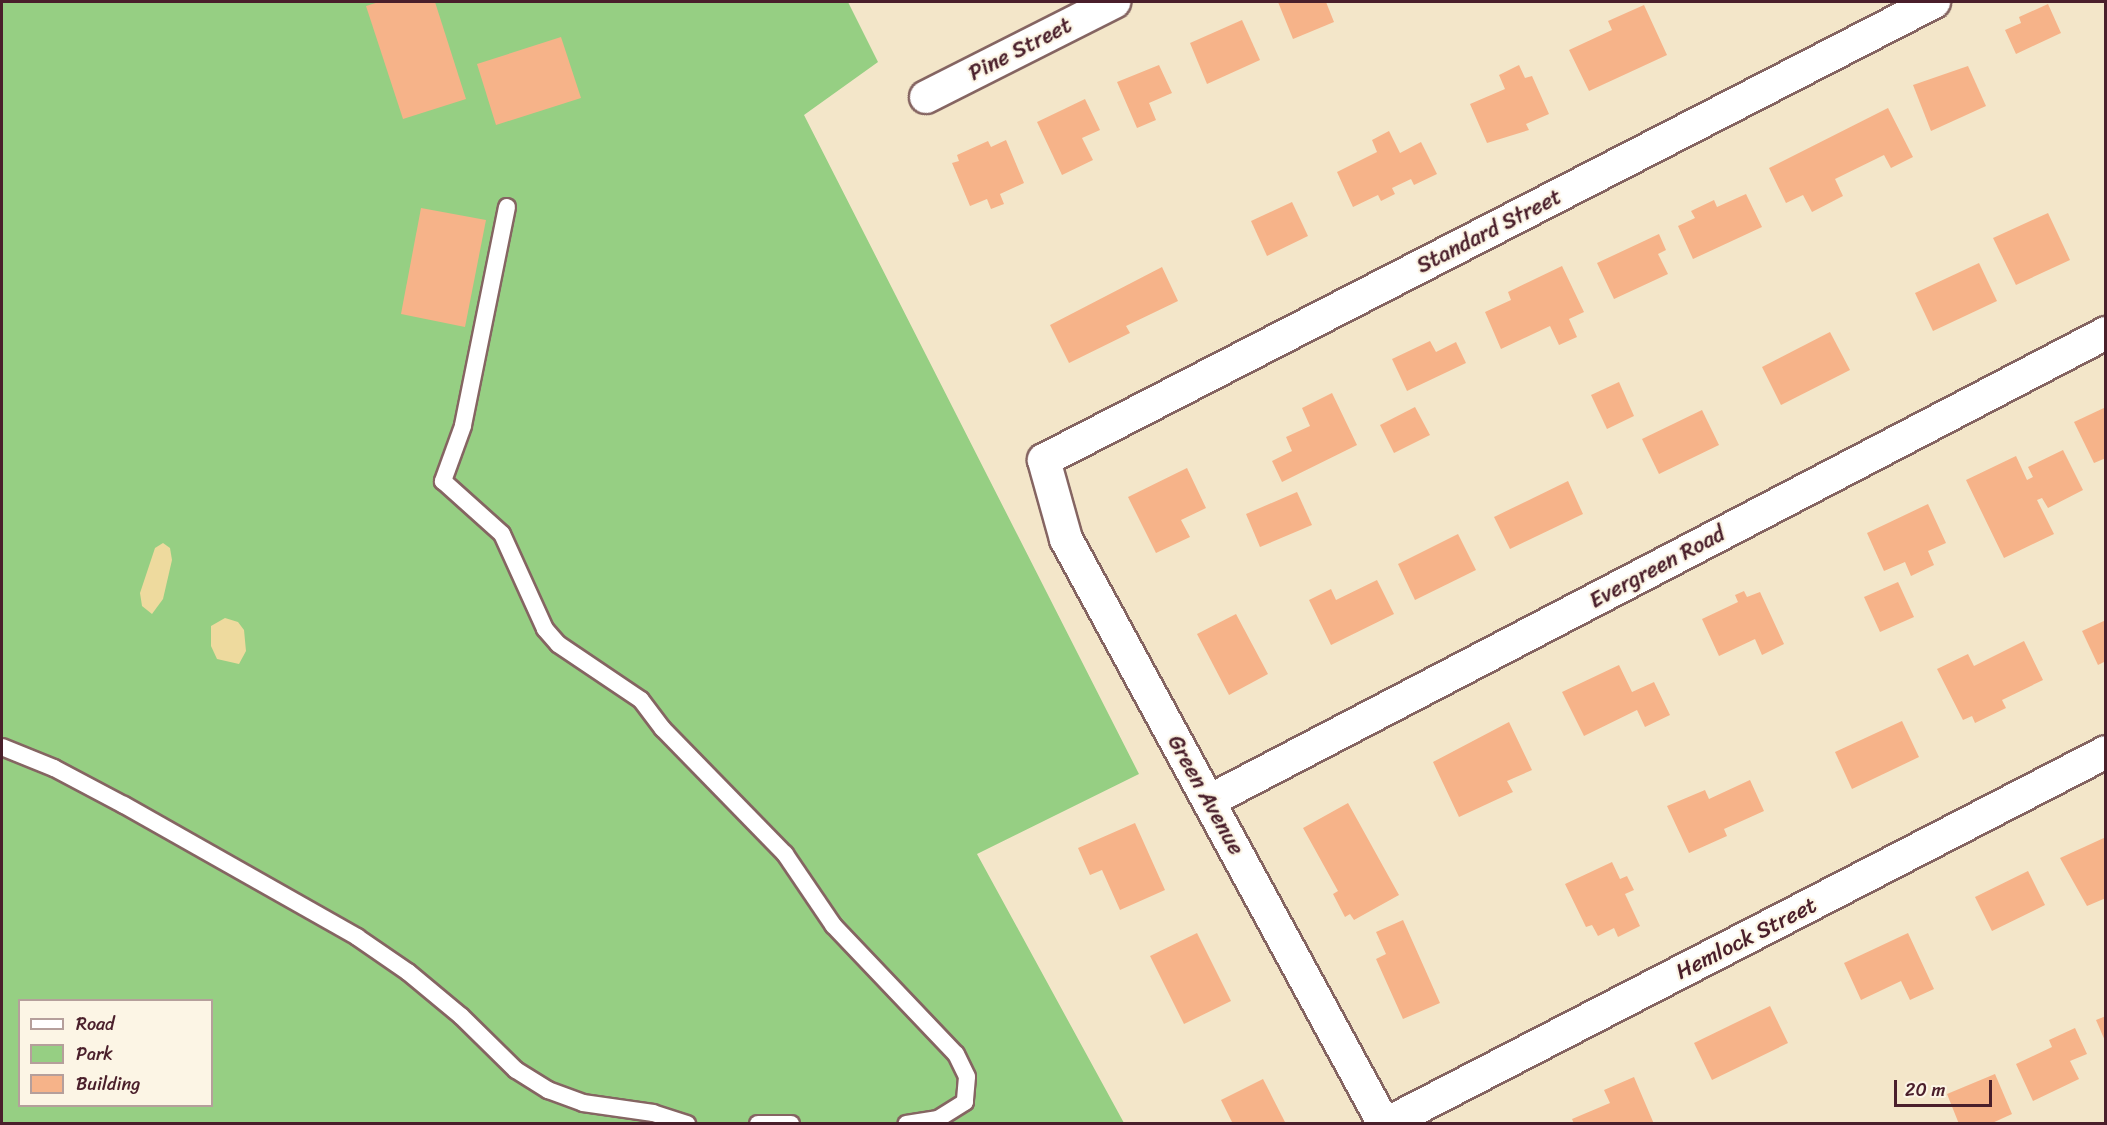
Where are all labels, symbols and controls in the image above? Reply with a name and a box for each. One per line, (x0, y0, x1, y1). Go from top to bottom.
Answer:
street label: Pine Street (964, 12, 1076, 86)
street label: Standard Street (1412, 183, 1566, 279)
street label: Evergreen Road (1585, 520, 1729, 614)
street label: Green Avenue (1162, 730, 1250, 860)
street label: Hemlock Street (1672, 891, 1820, 985)
legend (18, 999, 213, 1107)
text: Road (76, 1008, 115, 1040)
text: Park (76, 1038, 113, 1070)
text: Building (76, 1068, 140, 1100)
scale bar (1897, 1068, 1994, 1106)
text: 20 m (1905, 1074, 1945, 1106)

